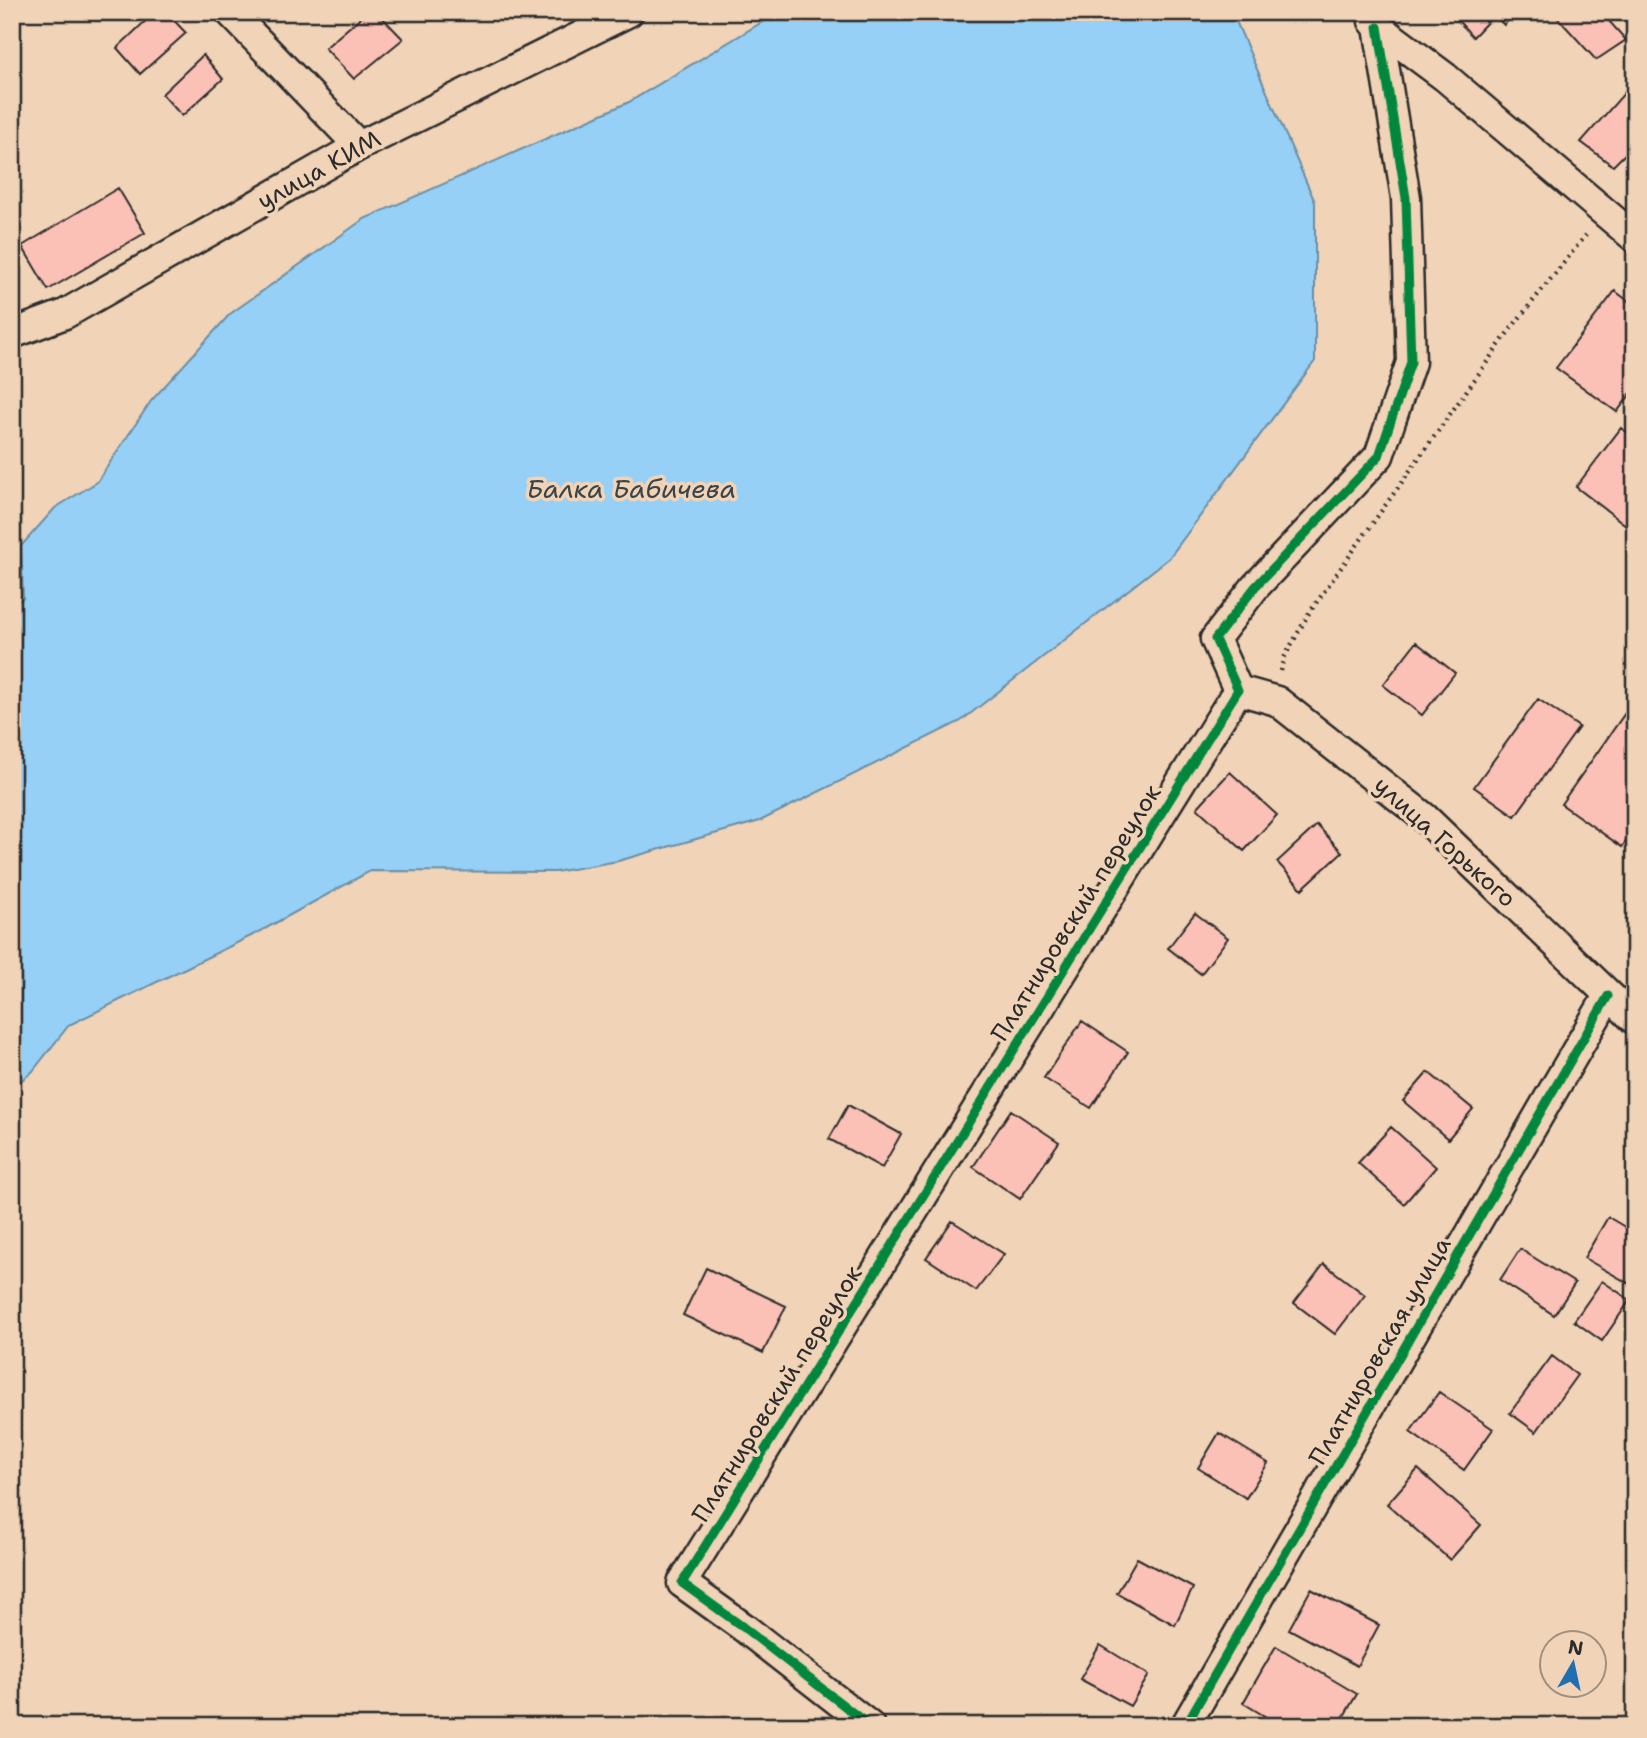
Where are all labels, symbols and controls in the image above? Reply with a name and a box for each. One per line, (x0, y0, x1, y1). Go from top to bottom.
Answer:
street label: улица КИМ (252, 123, 386, 217)
water label: Балка Бабичева (526, 471, 736, 506)
street label: улица Горького (1367, 770, 1523, 914)
street label: Платнировский переулок (984, 778, 1168, 1048)
street label: Платнировская улица (1302, 1231, 1458, 1471)
street label: Платнировский переулок (685, 1259, 869, 1529)
north arrow (1538, 1630, 1608, 1700)
text: N (1566, 1634, 1585, 1661)

